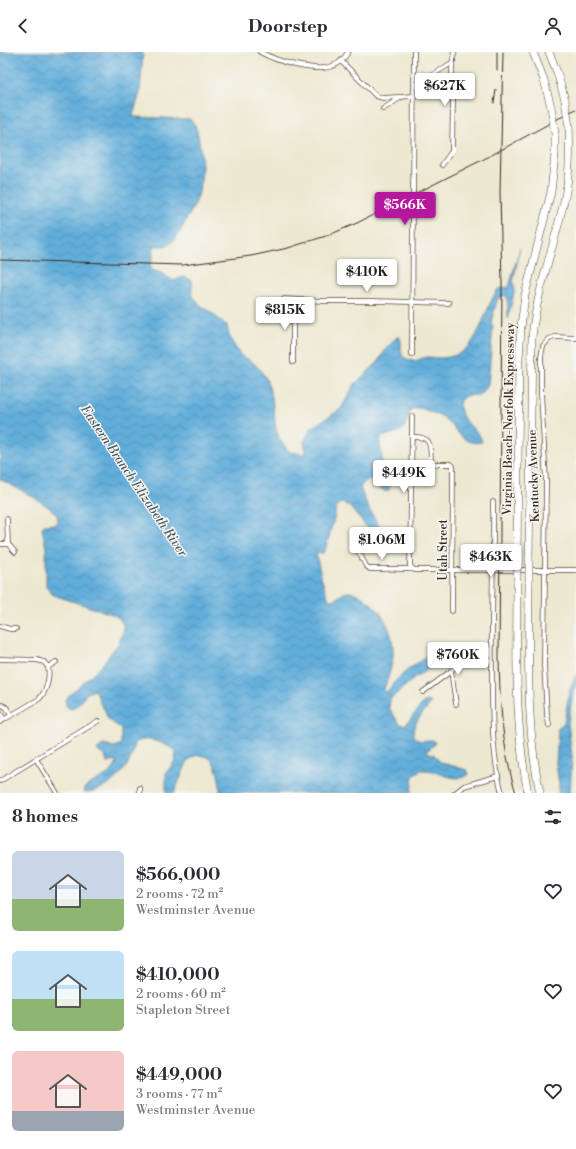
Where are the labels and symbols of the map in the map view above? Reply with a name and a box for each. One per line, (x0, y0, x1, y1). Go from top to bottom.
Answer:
pin: $627K (417, 73, 473, 107)
pin: $566K (377, 192, 433, 226)
pin: $410K (339, 259, 395, 293)
pin: $815K (257, 297, 313, 331)
street label: Virginia Beach-Norfolk Expressway (500, 322, 518, 516)
water label: Eastern Branch Elizabeth River (77, 401, 191, 560)
street label: Kentucky Avenue (525, 429, 543, 523)
pin: $449K (376, 460, 432, 494)
street label: Utah Street (436, 519, 451, 581)
pin: $1.06M (349, 527, 415, 561)
pin: $463K (463, 544, 519, 578)
pin: $760K (430, 642, 486, 676)

